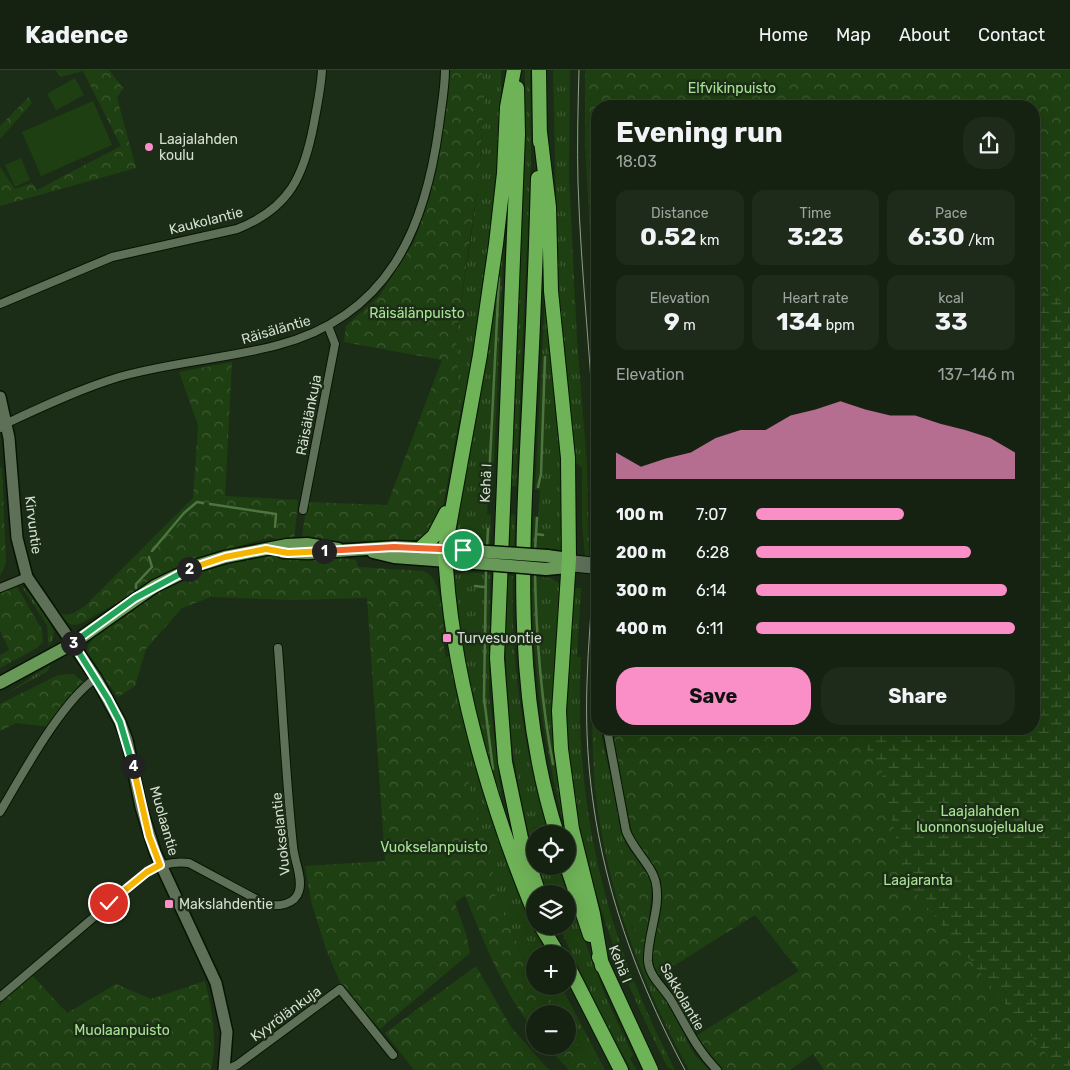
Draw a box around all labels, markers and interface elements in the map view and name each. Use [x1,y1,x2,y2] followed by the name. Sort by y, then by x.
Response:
[25,21,128,49] text: Kadence
[759,24,808,46] text: Home
[836,24,871,46] text: Map
[899,24,950,46] text: About
[978,24,1045,46] text: Contact
[688,80,776,97] park label: Elfvikinpuisto
[616,116,783,149] text: Evening run
[963,117,1015,169] button: share
[159,131,238,164] place label: Laajalahden koulu
[143,141,155,153] marker: Laajalahden koulu
[616,152,657,171] text: 18:03
[167,204,245,238] street label: Kaukolantie
[651,205,709,222] text: Distance
[800,205,831,222] text: Time
[935,205,967,222] text: Pace
[640,222,696,251] text: 0.52
[787,222,844,251] text: 3:23
[908,222,965,251] text: 6:30
[696,232,720,249] text: km
[965,232,995,249] text: /km
[650,290,710,307] text: Elevation
[783,290,848,307] text: Heart rate
[938,290,964,307] text: kcal
[369,305,465,322] park label: Räisälänpuisto
[664,307,680,336] text: 9
[776,307,822,336] text: 134
[935,307,968,336] text: 33
[239,312,313,348] street label: Räisäläntie
[680,317,696,334] text: m
[822,317,855,334] text: bpm
[616,365,685,384] text: Elevation
[938,365,1015,384] text: 137–146 m
[293,373,325,457] street label: Räisälänkuja
[476,463,496,503] street label: Kehä I
[21,495,45,555] street label: Kirvuntie
[616,505,664,524] text: 100 m
[696,505,727,524] text: 7:07
[442,529,484,571] pin
[449,536,477,564] icon: arrive
[312,538,336,564] pin: 1
[321,543,328,560] text: 1
[616,543,666,562] text: 200 m
[696,543,729,562] text: 6:28
[176,556,202,582] pin: 2
[185,561,194,578] text: 2
[616,581,666,600] text: 300 m
[696,581,727,600] text: 6:14
[616,619,667,638] text: 400 m
[696,619,723,638] text: 6:11
[60,630,86,656] pin: 3
[457,630,542,647] place label: Turvesuontie
[441,632,453,644] marker: Turvesuontie
[69,635,78,652] text: 3
[616,667,811,725] button: Save
[821,667,1015,725] button: Share
[120,754,146,778] pin: 4
[129,758,138,775] text: 4
[146,784,182,858] street label: Muolaantie
[268,791,294,876] street label: Vuokselantie
[916,803,1044,836] park label: Laajalahden luonnonsuojelualue
[526,825,576,1055] map controls
[526,825,576,875] button: locate
[380,839,488,856] park label: Vuokselanpuisto
[883,872,953,889] park label: Laajaranta
[88,882,130,924] pin
[526,885,576,935] button: layers
[95,889,123,917] icon: check
[179,896,273,913] place label: Makslahdentie
[163,898,175,910] marker: Makslahdentie
[605,943,635,985] street label: Kehä I
[526,945,576,995] button: +
[656,960,708,1034] street label: Sakkolantie
[247,983,325,1045] street label: Kyyrölänkuja
[526,1005,576,1055] button: −
[74,1022,170,1039] park label: Muolaanpuisto

